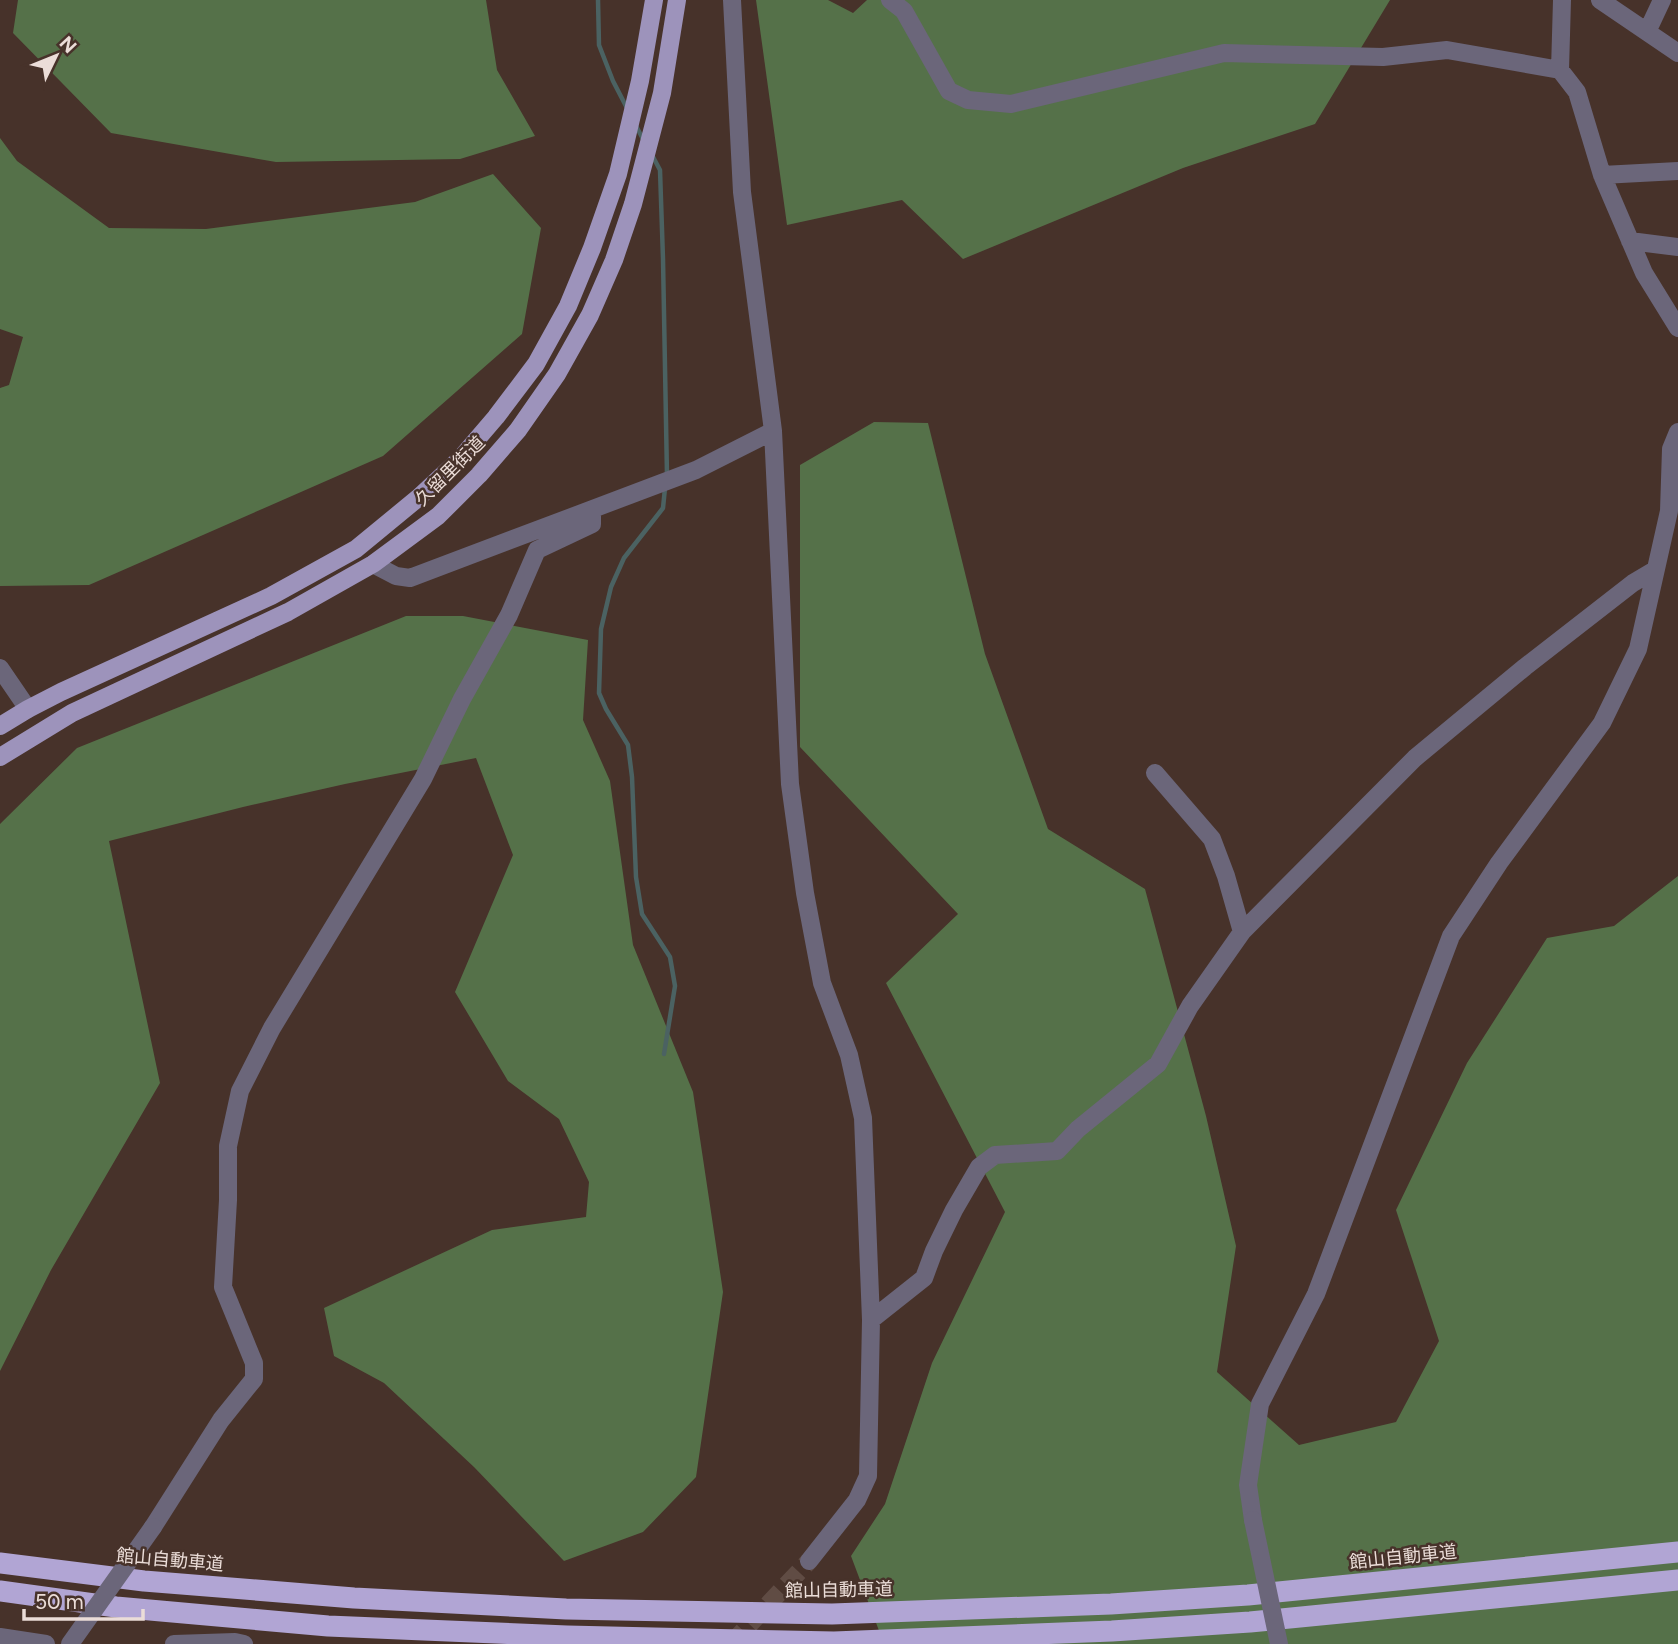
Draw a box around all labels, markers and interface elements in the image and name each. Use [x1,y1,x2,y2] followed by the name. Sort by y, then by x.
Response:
[21,21,91,91] north arrow
[55,32,81,58] text: N
[410,431,490,511] street label: 久留里街道
[1348,1540,1458,1574] street label: 館山自動車道
[115,1544,225,1576] street label: 館山自動車道
[24,1578,144,1622] scale bar
[785,1578,893,1602] street label: 館山自動車道
[35,1589,84,1614] text: 50 m

